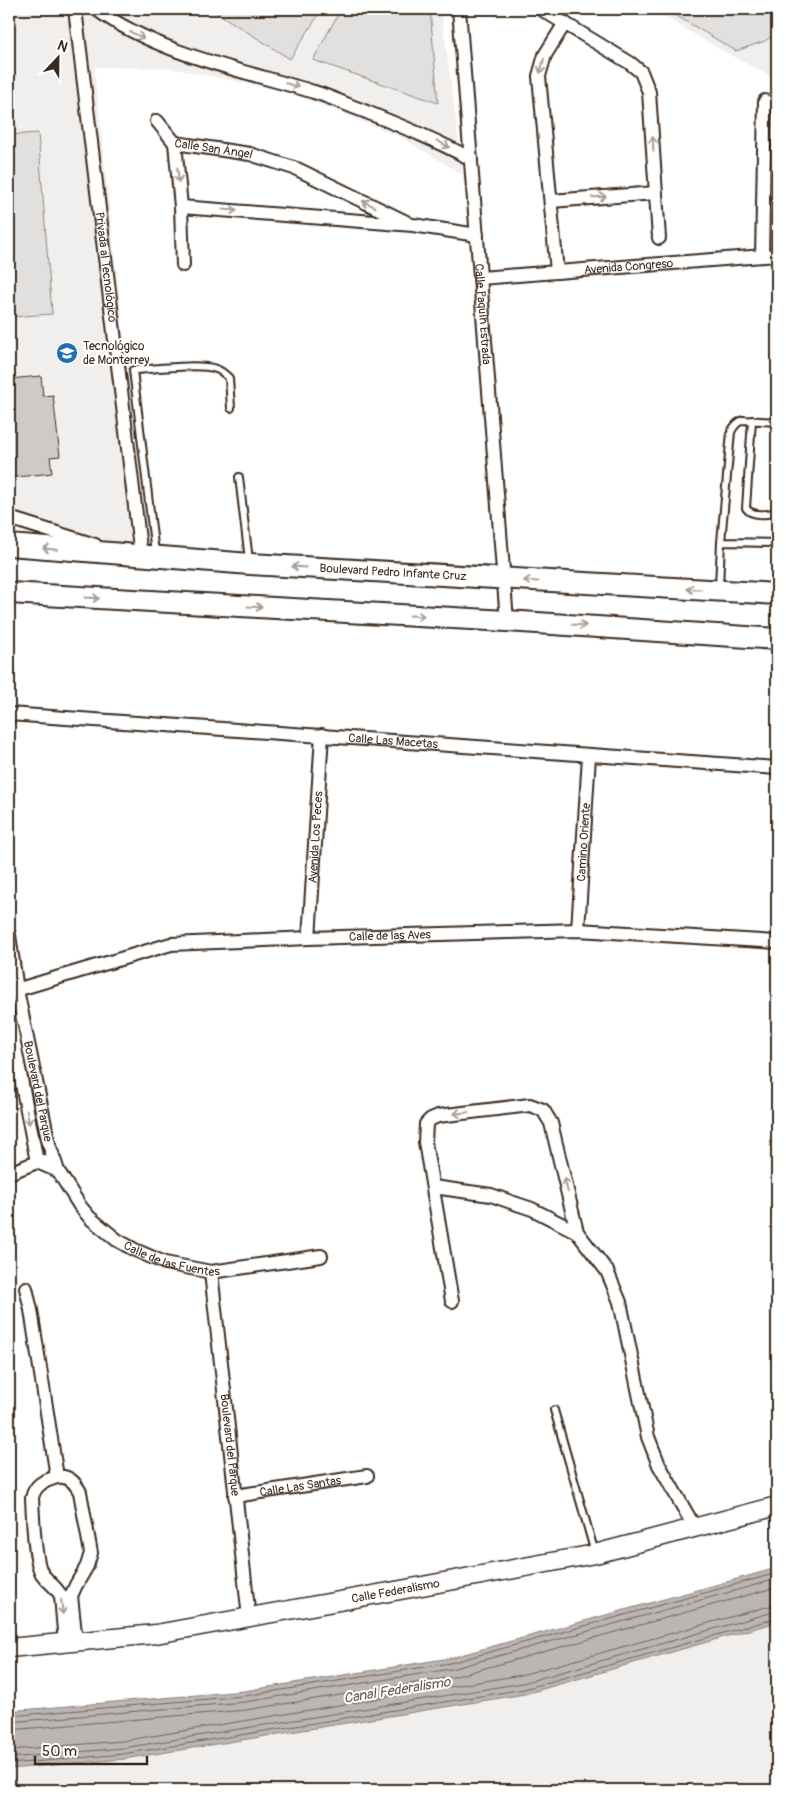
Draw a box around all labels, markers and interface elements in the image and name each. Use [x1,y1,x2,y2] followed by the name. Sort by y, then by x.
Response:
[129,30,144,40] one-way arrow
[32,32,82,82] north arrow
[55,37,70,56] text: N
[537,57,546,73] one-way arrow
[283,81,299,91] one-way arrow
[174,136,255,162] street label: Calle San Ángel
[648,137,657,153] one-way arrow
[435,140,450,149] one-way arrow
[173,167,183,183] one-way arrow
[591,193,607,202] one-way arrow
[362,198,377,208] one-way arrow
[222,206,238,215] one-way arrow
[92,211,120,324] street label: Privada al Tecnológico
[583,256,674,277] street label: Avenida Congreso
[471,263,494,366] street label: Calle Paquín Estrada
[83,339,149,368] place label: Tecnológico de Monterrey
[55,341,79,365] school or university icon: Tecnológico de Monterrey
[42,544,58,553] one-way arrow
[319,560,467,584] street label: Boulevard Pedro Infante Cruz
[292,562,308,571] one-way arrow
[524,576,540,585] one-way arrow
[686,585,702,594] one-way arrow
[84,593,100,602] one-way arrow
[246,602,262,611] one-way arrow
[409,611,425,620] one-way arrow
[571,621,587,630] one-way arrow
[348,730,439,752] street label: Calle Las Macetas
[305,790,326,884] street label: Avenida Los Peces
[574,802,594,882] street label: Camino Oriente
[349,927,432,944] street label: Calle de las Aves
[20,1039,56,1143] street label: Boulevard del Parque
[23,1108,33,1124] one-way arrow
[453,1108,469,1118] one-way arrow
[561,1177,570,1193] one-way arrow
[121,1238,221,1280] street label: Calle de las Fuentes
[217,1393,243,1497] street label: Boulevard del Parque
[258,1472,343,1500] street label: Calle Las Santas
[350,1575,441,1606] street label: Calle Federalismo
[57,1599,67,1615] one-way arrow
[342,1673,453,1707] water label: Canal Federalismo
[35,1734,148,1766] scale bar
[42,1742,77,1761] text: 50 m

